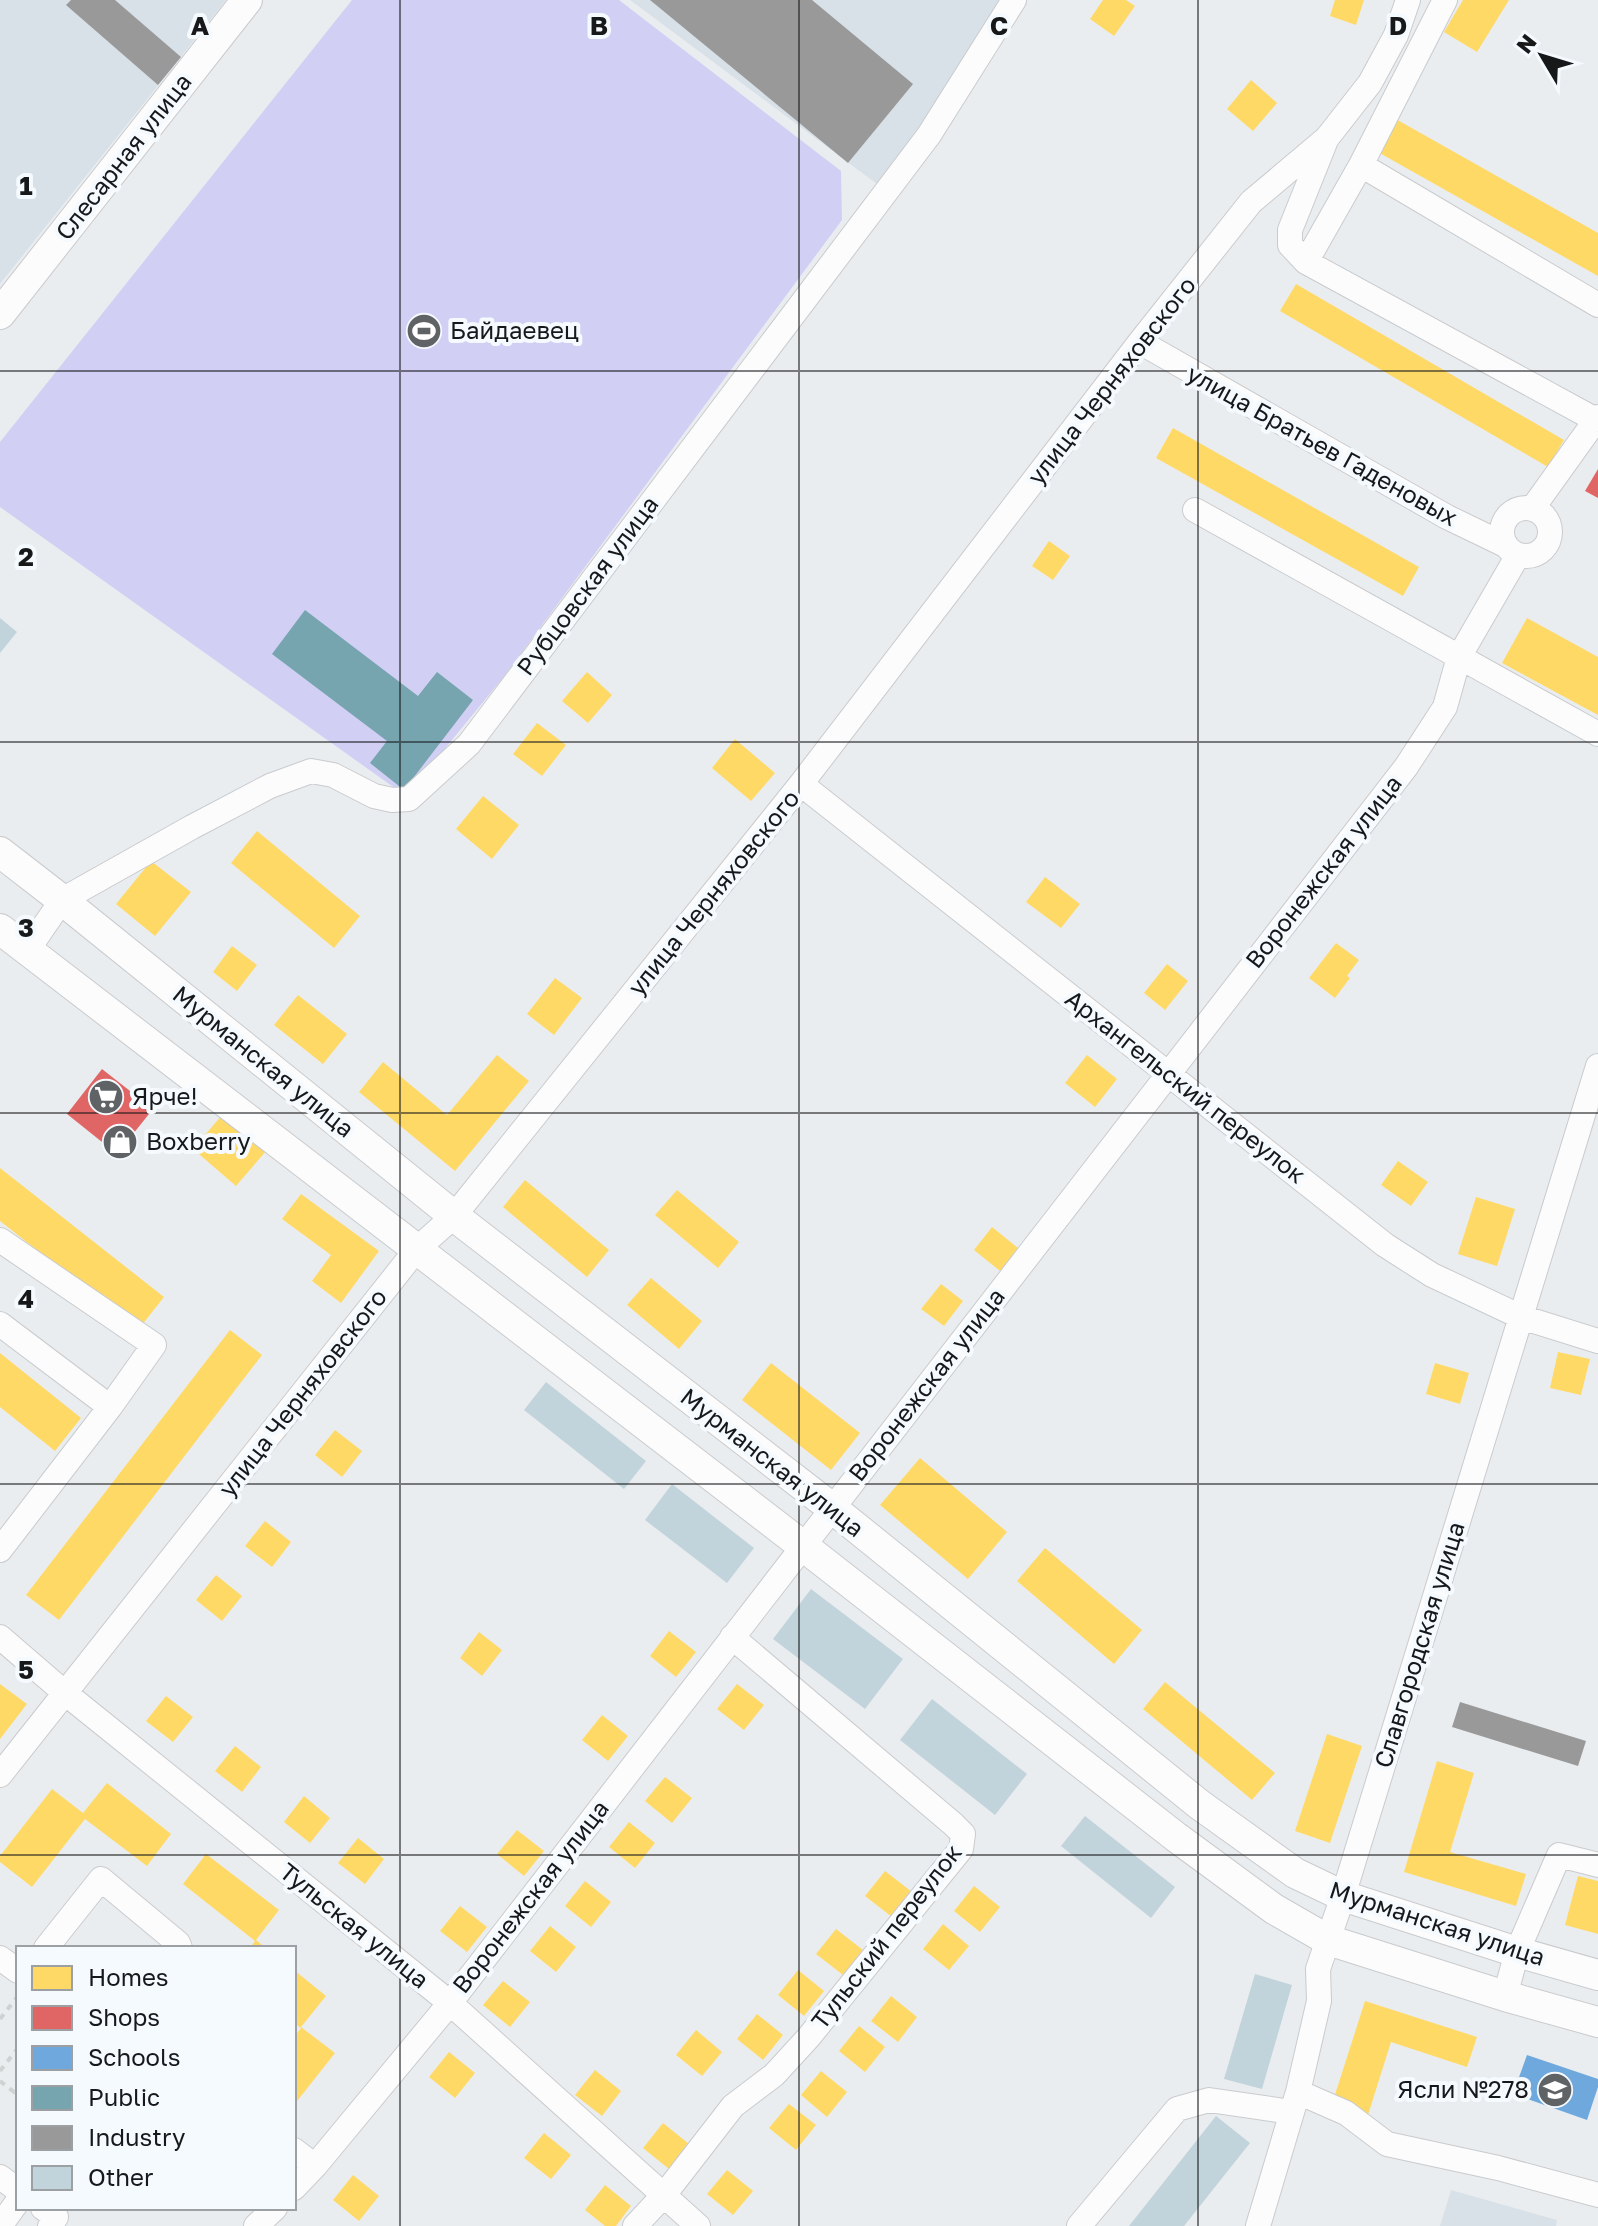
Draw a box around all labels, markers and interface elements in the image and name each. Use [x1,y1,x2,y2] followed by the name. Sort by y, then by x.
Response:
[191,10,210,41] text: A
[590,10,608,41] text: B
[990,10,1008,41] text: C
[1389,10,1407,41] text: D
[1502,16,1582,96] north arrow
[1510,28,1542,58] text: N
[49,67,197,245] street label: Слесарная улица
[19,170,33,201] text: 1
[1021,270,1201,490] street label: улица Черняховского
[405,312,443,350] sports icon: Байдаевец
[450,315,579,344] place label: Байдаевец
[1182,358,1463,531] street label: улица Братьев Гаденовых
[510,490,664,680] street label: Рубцовская улица
[18,541,34,572] text: 2
[1239,769,1407,973] street label: Воронежская улица
[621,783,805,1001] street label: улица Черняховского
[18,912,34,943] text: 3
[168,979,360,1143] street label: Мурманская улица
[1060,983,1312,1189] street label: Архангельский переулок
[87,1078,125,1116] supermarket icon: Ярче!
[132,1081,198,1110] place label: Ярче!
[101,1123,139,1161] shop icon: Boxberry
[146,1126,251,1155] place label: Boxberry
[212,1282,392,1502] street label: улица Черняховского
[842,1282,1010,1486] street label: Воронежская улица
[18,1283,34,1314] text: 4
[676,1381,870,1542] street label: Мурманская улица
[1367,1518,1470,1771] street label: Славгородская улица
[18,1654,34,1685] text: 5
[446,1794,614,1998] street label: Воронежская улица
[805,1838,967,2034] street label: Тульский переулок
[275,1856,435,1994] street label: Тульская улица
[1326,1874,1549,1971] street label: Мурманская улица
[16,1946,296,2210] legend
[88,1962,169,1991] text: Homes
[88,2002,160,2031] text: Shops
[88,2042,180,2071] text: Schools
[1536,2071,1574,2109] school or university icon: Ясли №278
[1397,2074,1529,2103] place label: Ясли №278
[88,2082,160,2111] text: Public
[88,2122,185,2151] text: Industry
[88,2162,153,2191] text: Other

